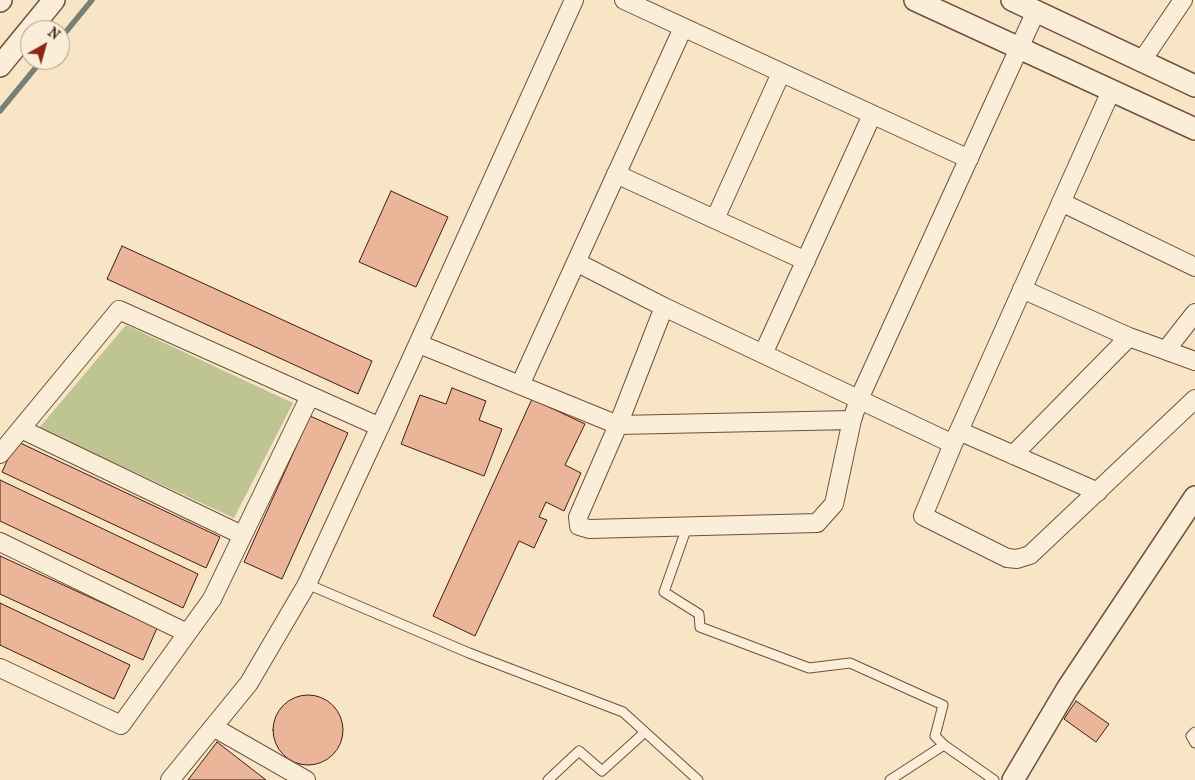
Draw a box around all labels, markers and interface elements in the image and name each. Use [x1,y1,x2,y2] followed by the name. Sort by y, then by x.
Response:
[20,20,70,70] north arrow
[45,24,63,44] text: N

